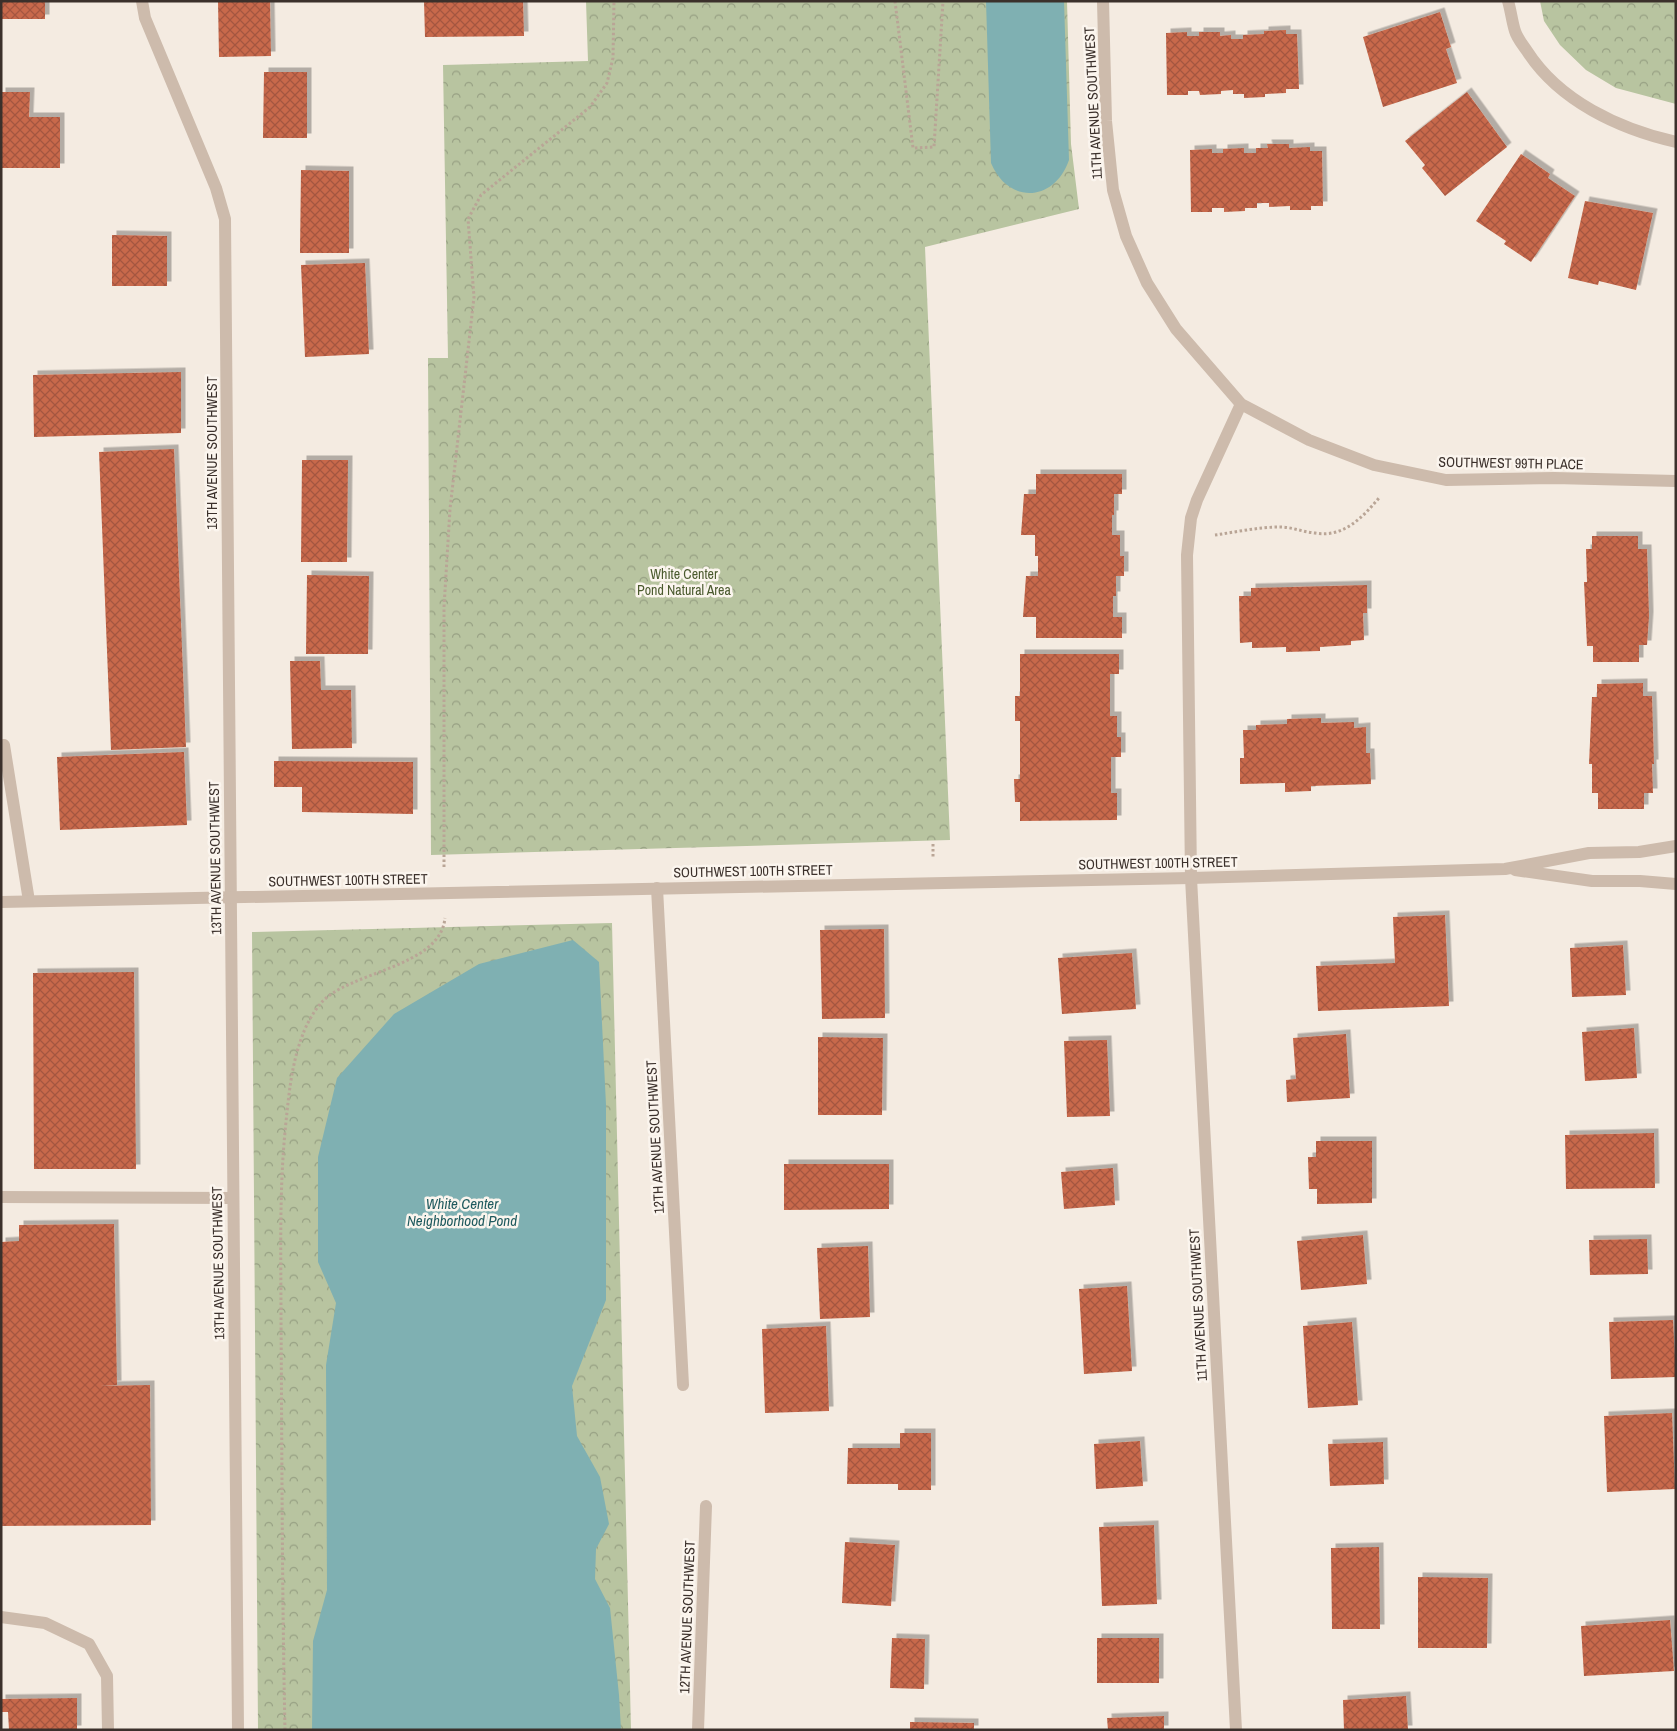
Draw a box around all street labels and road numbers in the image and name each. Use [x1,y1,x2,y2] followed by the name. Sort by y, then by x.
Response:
[1080,26,1106,180] street label: 11TH AVENUE SOUTHWEST
[203,376,221,530] street label: 13TH AVENUE SOUTHWEST
[1438,453,1584,473] street label: SOUTHWEST 99TH PLACE
[205,781,225,935] street label: 13TH AVENUE SOUTHWEST
[1078,853,1238,873] street label: SOUTHWEST 100TH STREET
[673,861,833,881] street label: SOUTHWEST 100TH STREET
[268,870,428,890] street label: SOUTHWEST 100TH STREET
[642,1060,668,1214] street label: 12TH AVENUE SOUTHWEST
[208,1186,228,1340] street label: 13TH AVENUE SOUTHWEST
[1185,1228,1211,1382] street label: 11TH AVENUE SOUTHWEST
[675,1540,699,1694] street label: 12TH AVENUE SOUTHWEST

